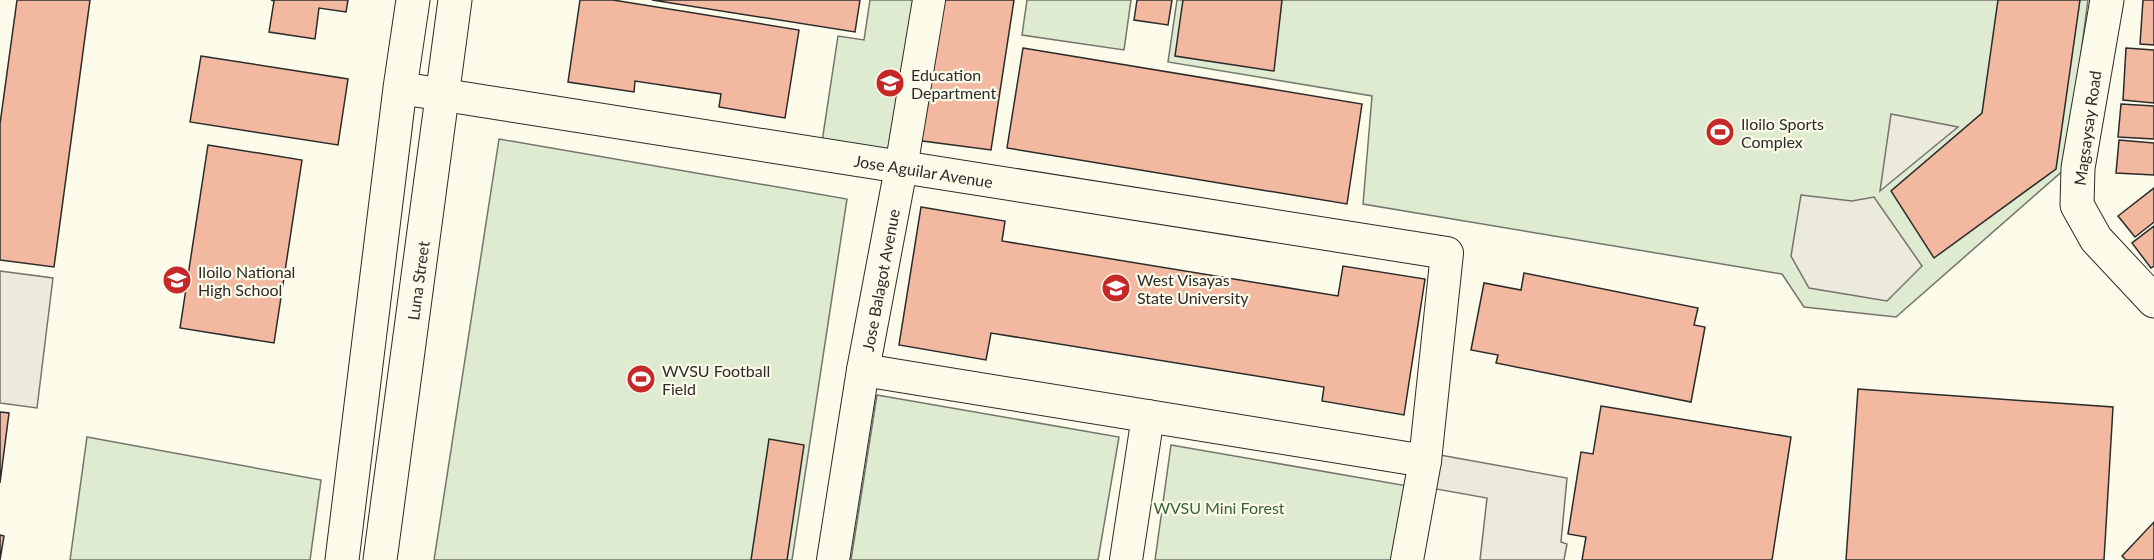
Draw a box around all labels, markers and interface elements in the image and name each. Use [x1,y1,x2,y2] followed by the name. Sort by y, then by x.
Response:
[911,65,996,102] place label: Education Department
[874,67,906,99] school or university icon: Education Department
[2070,69,2104,187] street label: Magsaysay Road
[1741,114,1824,151] place label: Iloilo Sports Complex
[1704,116,1736,148] sports icon: Iloilo Sports Complex
[853,150,994,191] street label: Jose Aguilar Avenue
[857,207,903,353] street label: Jose Balagot Avenue
[403,239,432,321] street label: Luna Street
[198,262,295,299] place label: Iloilo National High School
[161,264,193,296] school or university icon: Iloilo National High School
[1137,270,1249,307] place label: West Visayas State University
[1100,272,1132,304] school or university icon: West Visayas State University
[662,361,770,398] place label: WVSU Football Field
[625,363,657,395] sports icon: WVSU Football Field
[1153,498,1285,517] park label: WVSU Mini Forest

